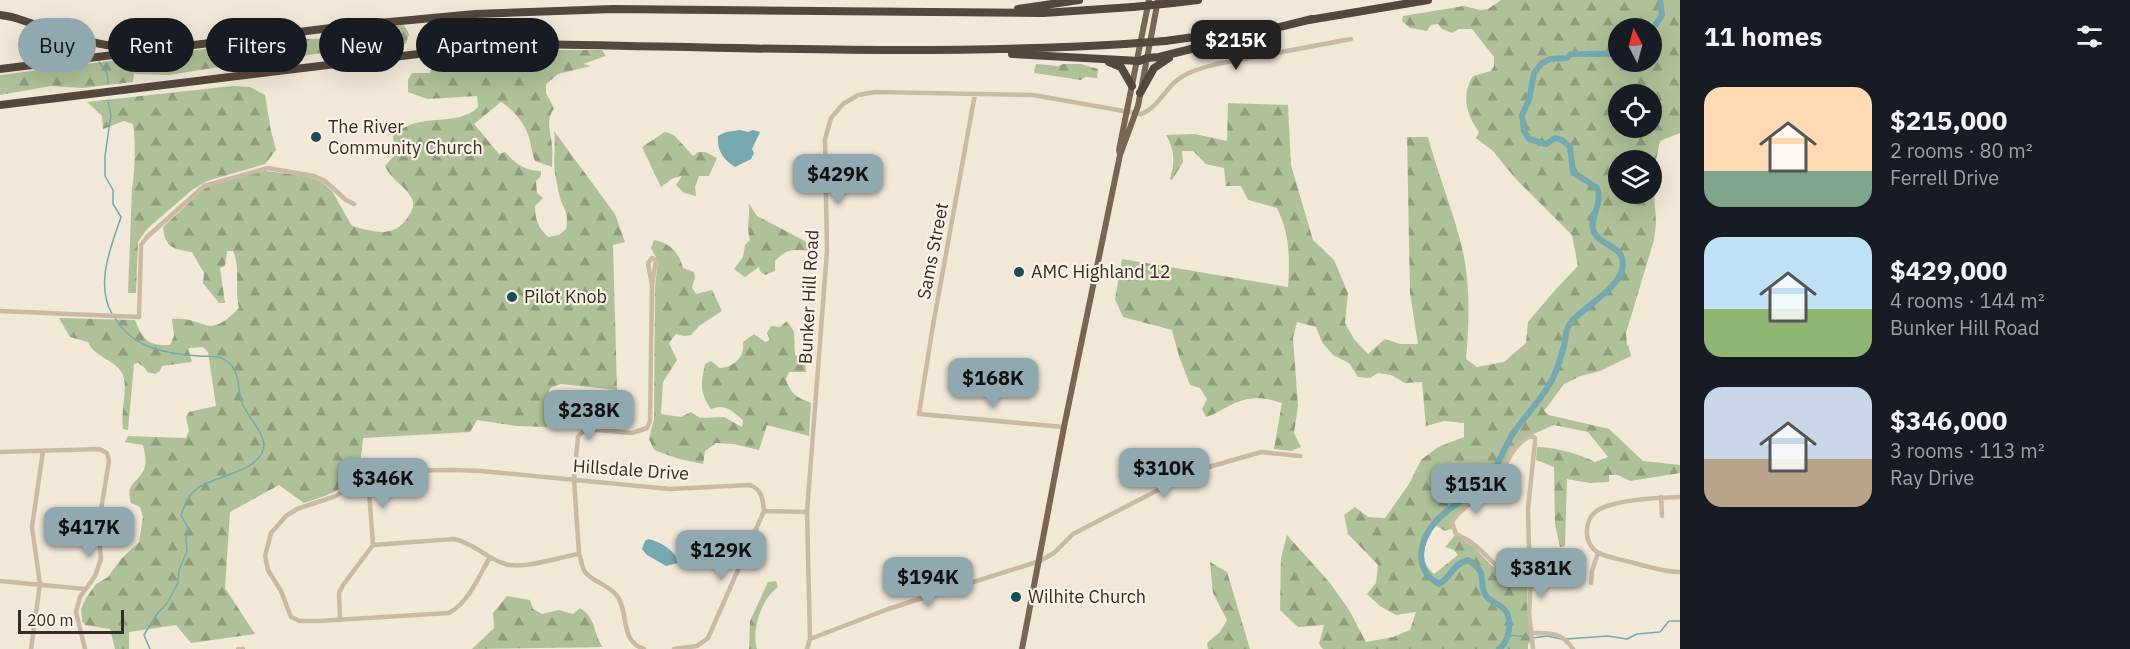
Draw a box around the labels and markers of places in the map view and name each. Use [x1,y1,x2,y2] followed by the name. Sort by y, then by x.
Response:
[1194,20,1278,71] pin: $215K
[328,115,483,159] place label: The River Community Church
[309,130,323,144] marker: The River Community Church
[796,154,880,205] pin: $429K
[1031,260,1171,283] place label: AMC Highland 12
[1012,265,1026,279] marker: AMC Highland 12
[524,285,607,308] place label: Pilot Knob
[505,290,519,304] marker: Pilot Knob
[951,358,1035,409] pin: $168K
[547,390,631,441] pin: $238K
[1122,448,1206,499] pin: $310K
[341,458,425,509] pin: $346K
[1434,464,1518,515] pin: $151K
[47,507,131,558] pin: $417K
[679,530,763,581] pin: $129K
[1499,548,1583,599] pin: $381K
[886,557,970,608] pin: $194K
[1028,585,1146,608] place label: Wilhite Church
[1009,590,1023,604] marker: Wilhite Church

